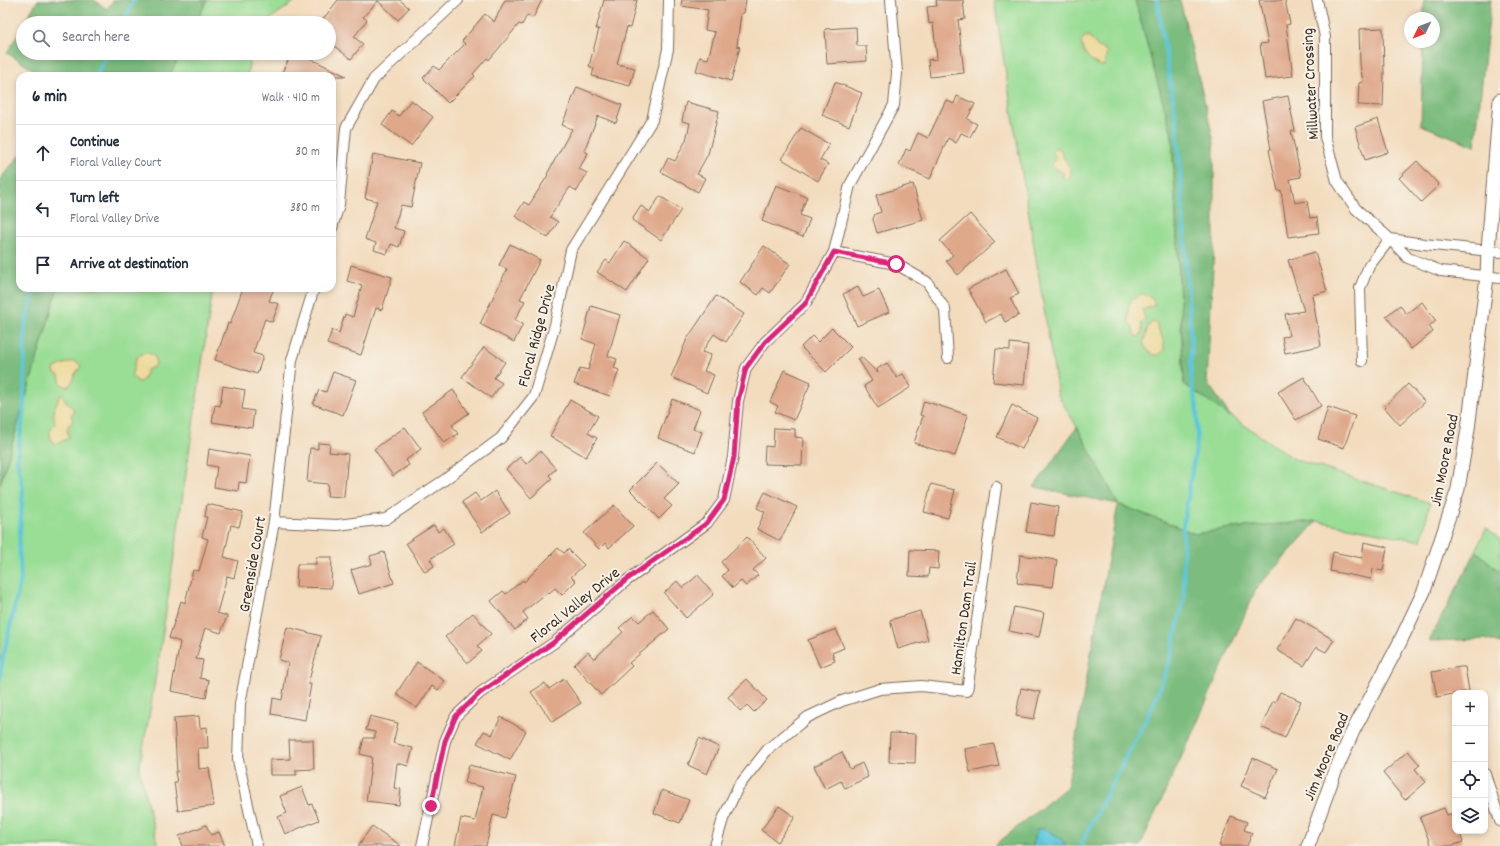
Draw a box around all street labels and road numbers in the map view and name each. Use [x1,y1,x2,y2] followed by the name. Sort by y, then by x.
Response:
[1297,27,1326,140] street label: Millwater Crossing
[513,282,562,390] street label: Floral Ridge Drive
[1425,412,1466,509] street label: Jim Moore Road
[234,515,273,614] street label: Greenside Court
[945,560,984,677] street label: Hamilton Dam Trail
[526,562,625,649] street label: Floral Valley Drive
[1298,709,1356,805] street label: Jim Moore Road

